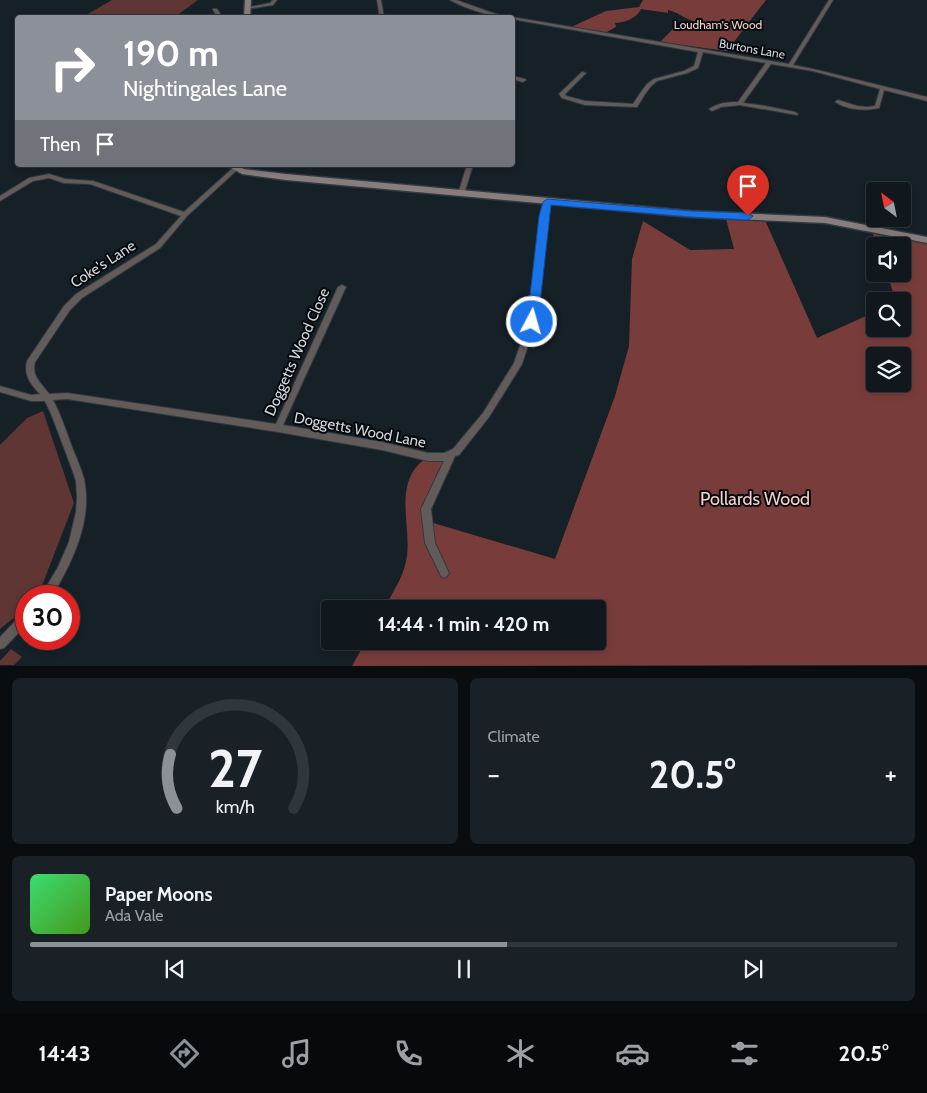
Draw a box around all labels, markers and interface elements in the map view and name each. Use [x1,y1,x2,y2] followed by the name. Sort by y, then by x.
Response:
[674,17,762,32] park label: Loudham's Wood
[123,32,219,75] text: 190 m
[40,35,105,100] icon: right
[718,35,786,62] street label: Burtons Lane
[123,75,287,102] text: Nightingales Lane
[91,130,119,158] icon: arrive
[40,133,81,156] text: Then
[727,165,769,216] pin
[734,172,762,200] icon: arrive
[866,182,911,228] north arrow
[866,182,911,392] map controls
[67,236,139,292] street label: Coke's Lane
[866,237,911,282] button: sound
[261,285,333,419] street label: Doggetts Wood Close
[866,292,911,337] button: search
[505,295,557,347] position arrow
[866,347,911,392] button: layers
[293,408,428,452] street label: Doggetts Wood Lane
[700,488,810,510] park label: Pollards Wood
[15,585,80,650] speed limit sign: 30
[378,613,549,636] text: 14:44 · 1 min · 420 m
[488,727,540,746] text: Climate
[208,737,262,800] text: 27
[649,751,735,798] text: 20.5°
[488,757,500,791] text: −
[885,757,897,791] text: +
[215,796,254,817] text: km/h
[105,883,213,906] text: Paper Moons
[105,906,164,925] text: Ada Vale
[161,955,189,983] icon: previous
[450,955,478,983] icon: pause
[739,955,767,983] icon: next
[167,1036,202,1071] icon: directions
[279,1036,314,1071] icon: music
[391,1036,426,1071] icon: phone
[503,1036,538,1071] icon: climate
[615,1036,650,1071] icon: car
[727,1036,762,1071] icon: filters
[38,1040,91,1067] text: 14:43
[839,1040,889,1067] text: 20.5°

